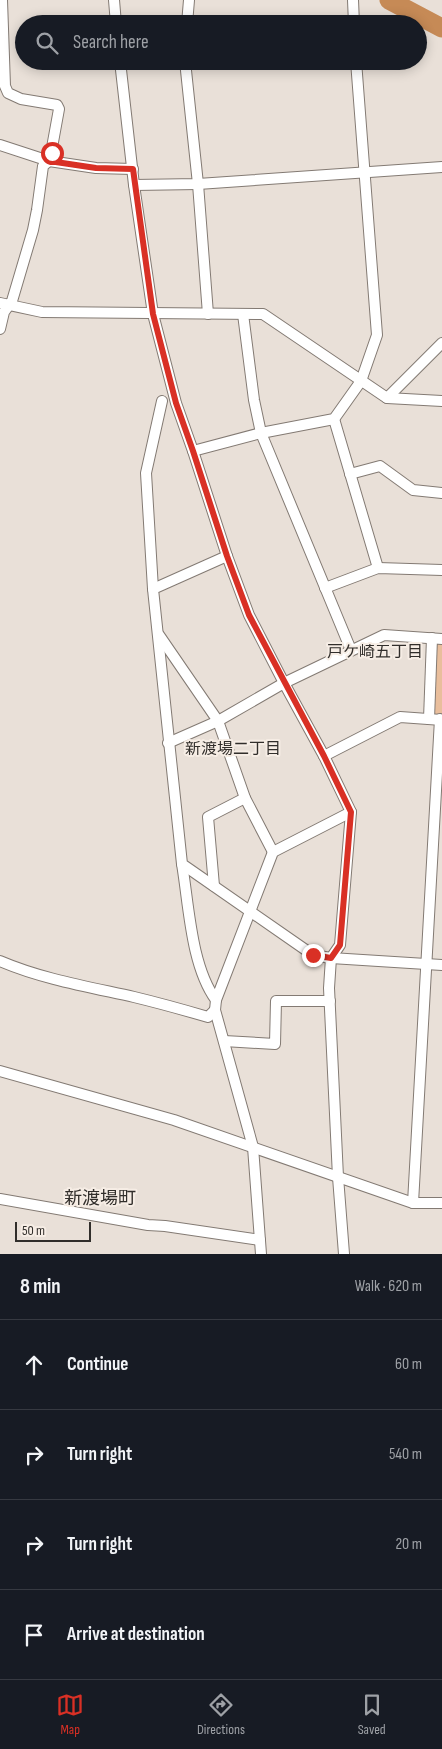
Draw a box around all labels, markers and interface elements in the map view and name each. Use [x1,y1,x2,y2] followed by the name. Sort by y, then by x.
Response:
[15,15,427,70] search box
[33,29,61,57] icon: search
[73,31,149,54] text: Search here
[41,142,64,165] route start
[327,643,423,662] district label: 戸ケ崎五丁目
[185,740,281,759] district label: 新渡場二丁目
[302,944,325,967] route end
[64,1188,136,1209] district label: 新渡場町
[15,1219,91,1242] scale bar
[22,1222,45,1239] text: 50 m
[20,1274,61,1299] text: 8 min
[355,1277,422,1296] text: Walk · 620 m
[20,1351,48,1379] icon: ahead
[67,1353,128,1376] text: Continue
[395,1355,422,1374] text: 60 m
[20,1441,48,1469] icon: right
[67,1443,132,1466] text: Turn right
[389,1445,422,1464] text: 540 m
[20,1531,48,1559] icon: right
[67,1533,132,1556] text: Turn right
[395,1535,422,1554] text: 20 m
[20,1621,48,1649] icon: arrive
[67,1623,205,1646] text: Arrive at destination
[56,1691,84,1738] tab: Map
[197,1691,245,1738] tab: Directions
[358,1691,386,1738] tab: Saved

